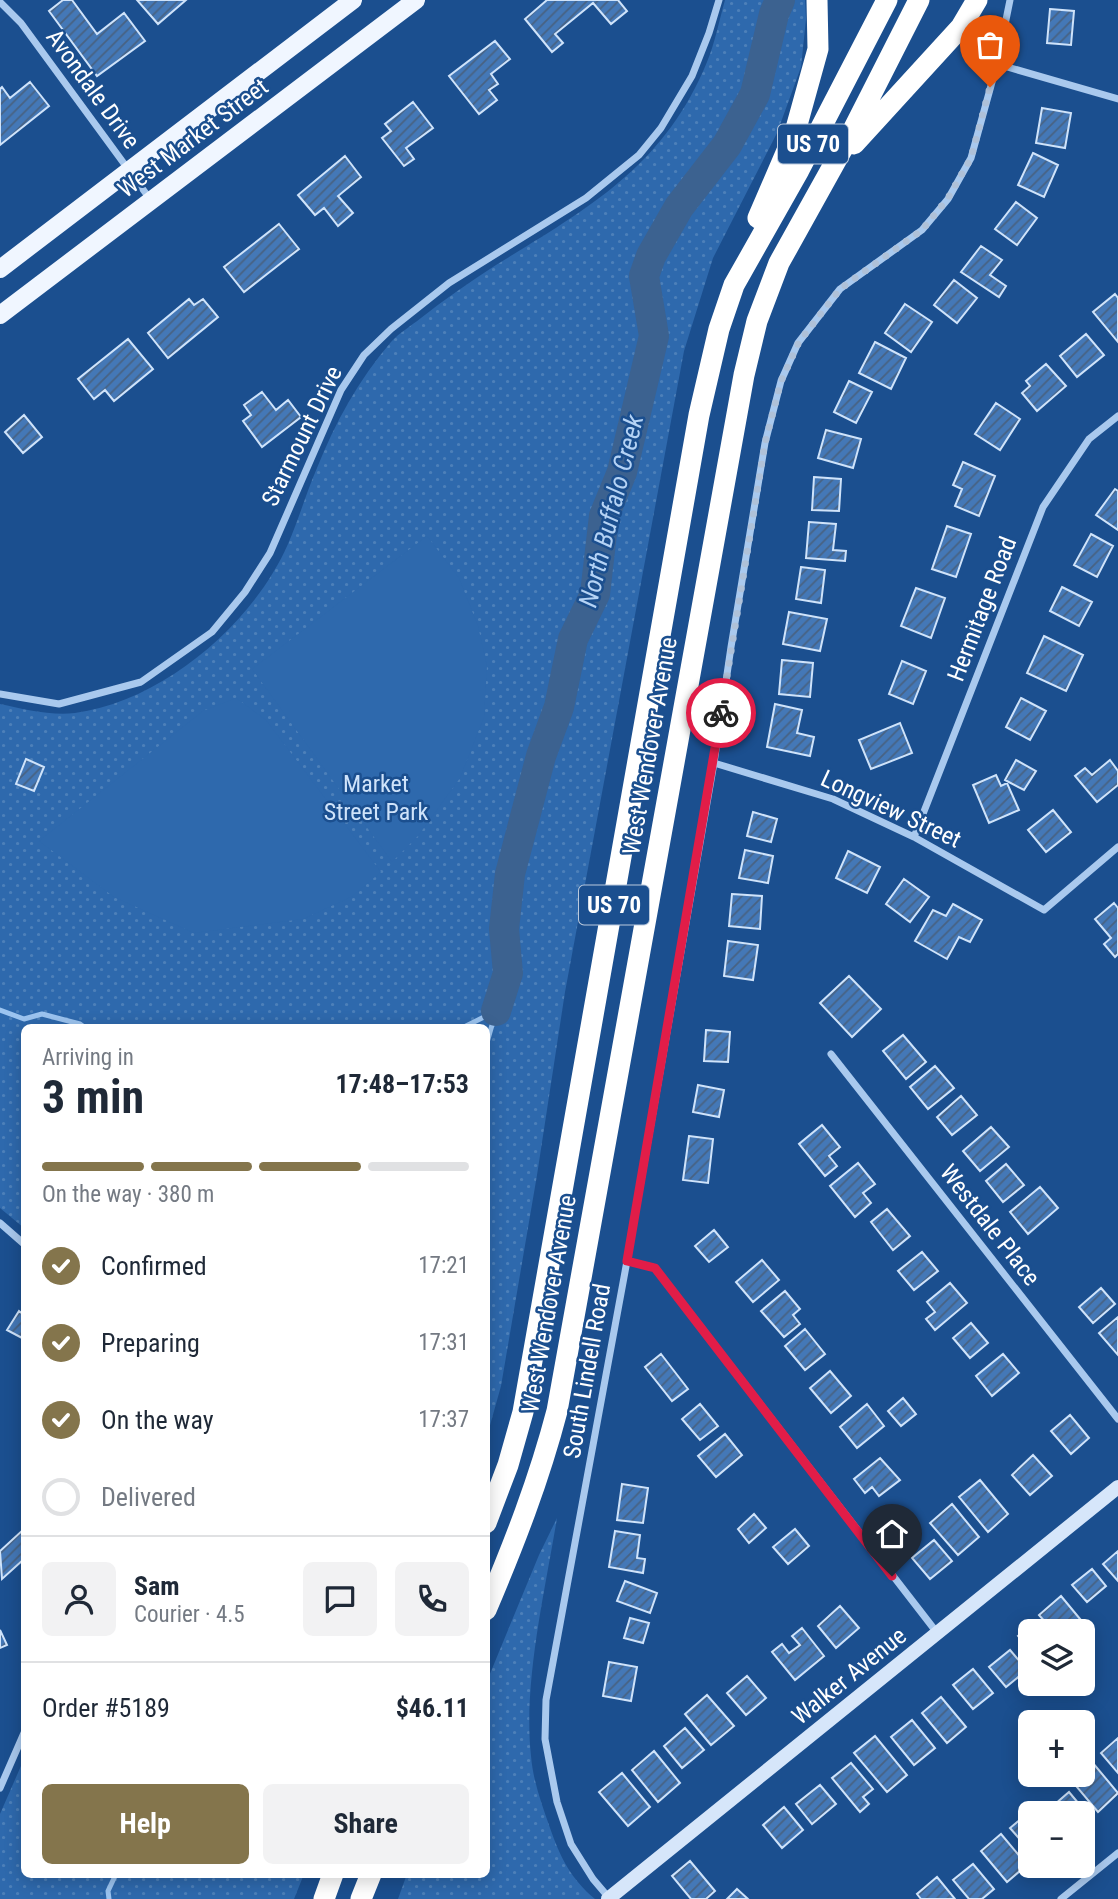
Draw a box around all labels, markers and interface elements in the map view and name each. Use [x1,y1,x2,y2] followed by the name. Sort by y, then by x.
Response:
[960,15,1020,87] pin
[40,24,146,154] street label: Avondale Drive
[971,26,1009,64] icon: bag
[113,73,273,203] street label: West Market Street
[778,125,848,164] road number: US 70
[256,361,348,511] street label: Starmount Drive
[573,411,650,610] water label: North Buffalo Creek
[942,533,1022,685] street label: Hermitage Road
[617,635,683,857] street label: West Wendover Avenue
[686,678,756,748] courier
[702,694,740,732] icon: bike
[817,764,965,854] street label: Longview Street
[324,770,428,826] park label: Market Street Park
[579,885,649,924] road number: US 70
[42,1044,134,1071] text: Arriving in
[335,1069,469,1099] text: 17:48–17:53
[42,1070,144,1124] text: 3 min
[934,1159,1046,1291] street label: Westdale Place
[42,1181,214,1208] text: On the way · 380 m
[516,1193,582,1415] street label: West Wendover Avenue
[42,1247,80,1285] icon: check
[101,1251,207,1281] text: Confirmed
[418,1252,469,1279] text: 17:21
[558,1282,616,1460] street label: South Lindell Road
[42,1324,80,1362] icon: check
[101,1328,200,1358] text: Preparing
[418,1329,469,1356] text: 17:31
[42,1401,80,1439] icon: check
[101,1405,214,1435] text: On the way
[418,1406,469,1433] text: 17:37
[101,1482,196,1512] text: Delivered
[862,1504,922,1576] pin
[873,1515,911,1553] icon: home
[42,1562,116,1636] button: person
[303,1562,377,1636] button: chat
[395,1562,469,1636] button: phone
[134,1571,180,1601] text: Sam
[134,1601,245,1628] text: Courier · 4.5
[1018,1619,1095,1878] map controls
[1018,1619,1095,1696] button: layers
[786,1621,912,1731] street label: Walker Avenue
[42,1693,170,1723] text: Order #5189
[396,1693,469,1723] text: $46.11
[1018,1710,1095,1787] button: +
[42,1784,249,1864] button: Help
[263,1784,469,1864] button: Share
[1018,1801,1095,1878] button: −

